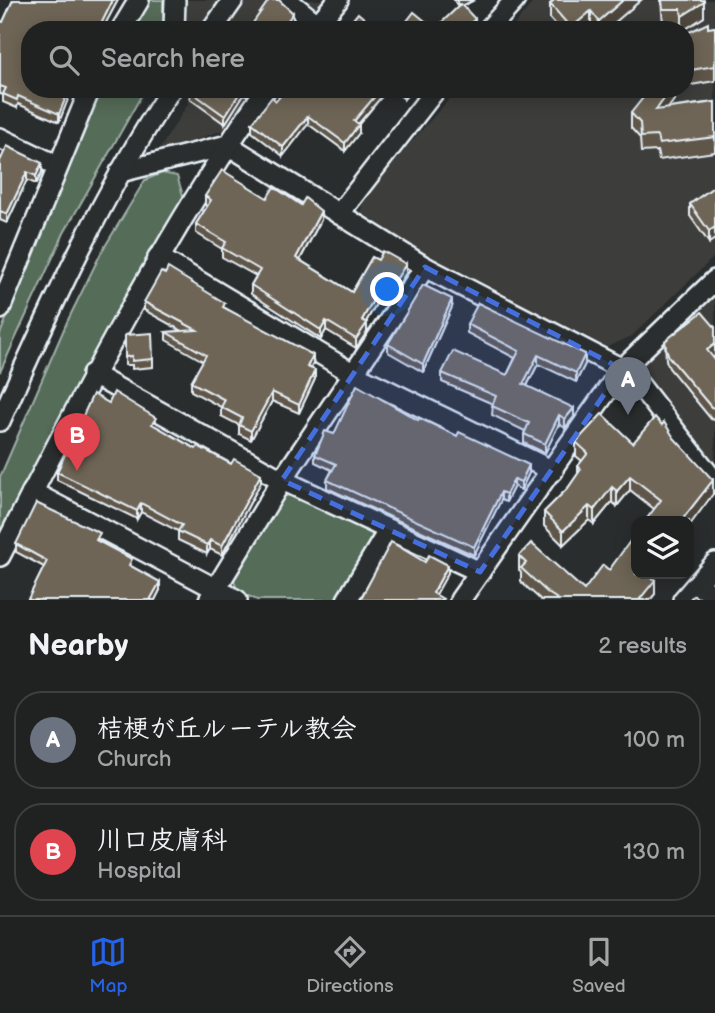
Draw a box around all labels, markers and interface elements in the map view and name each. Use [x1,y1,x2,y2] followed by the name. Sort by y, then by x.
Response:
[21,21,694,98] search box
[45,41,83,79] icon: search
[101,44,245,75] text: Search here
[370,272,404,306] your location
[605,357,651,415] pin: A
[54,413,100,471] pin: B
[631,516,694,579] map controls
[631,516,694,579] button: layers
[28,628,128,664] text: Nearby
[598,632,687,660] text: 2 results
[97,714,356,745] text: 桔梗が丘ルーテル教会
[46,726,60,754] text: A
[624,726,685,754] text: 100 m
[97,745,172,773] text: Church
[97,826,227,857] text: 川口皮膚科
[45,838,61,866] text: B
[623,838,685,866] text: 130 m
[97,857,182,885] text: Hospital
[89,933,128,998] tab: Map
[306,933,394,998] tab: Directions
[572,933,626,998] tab: Saved

